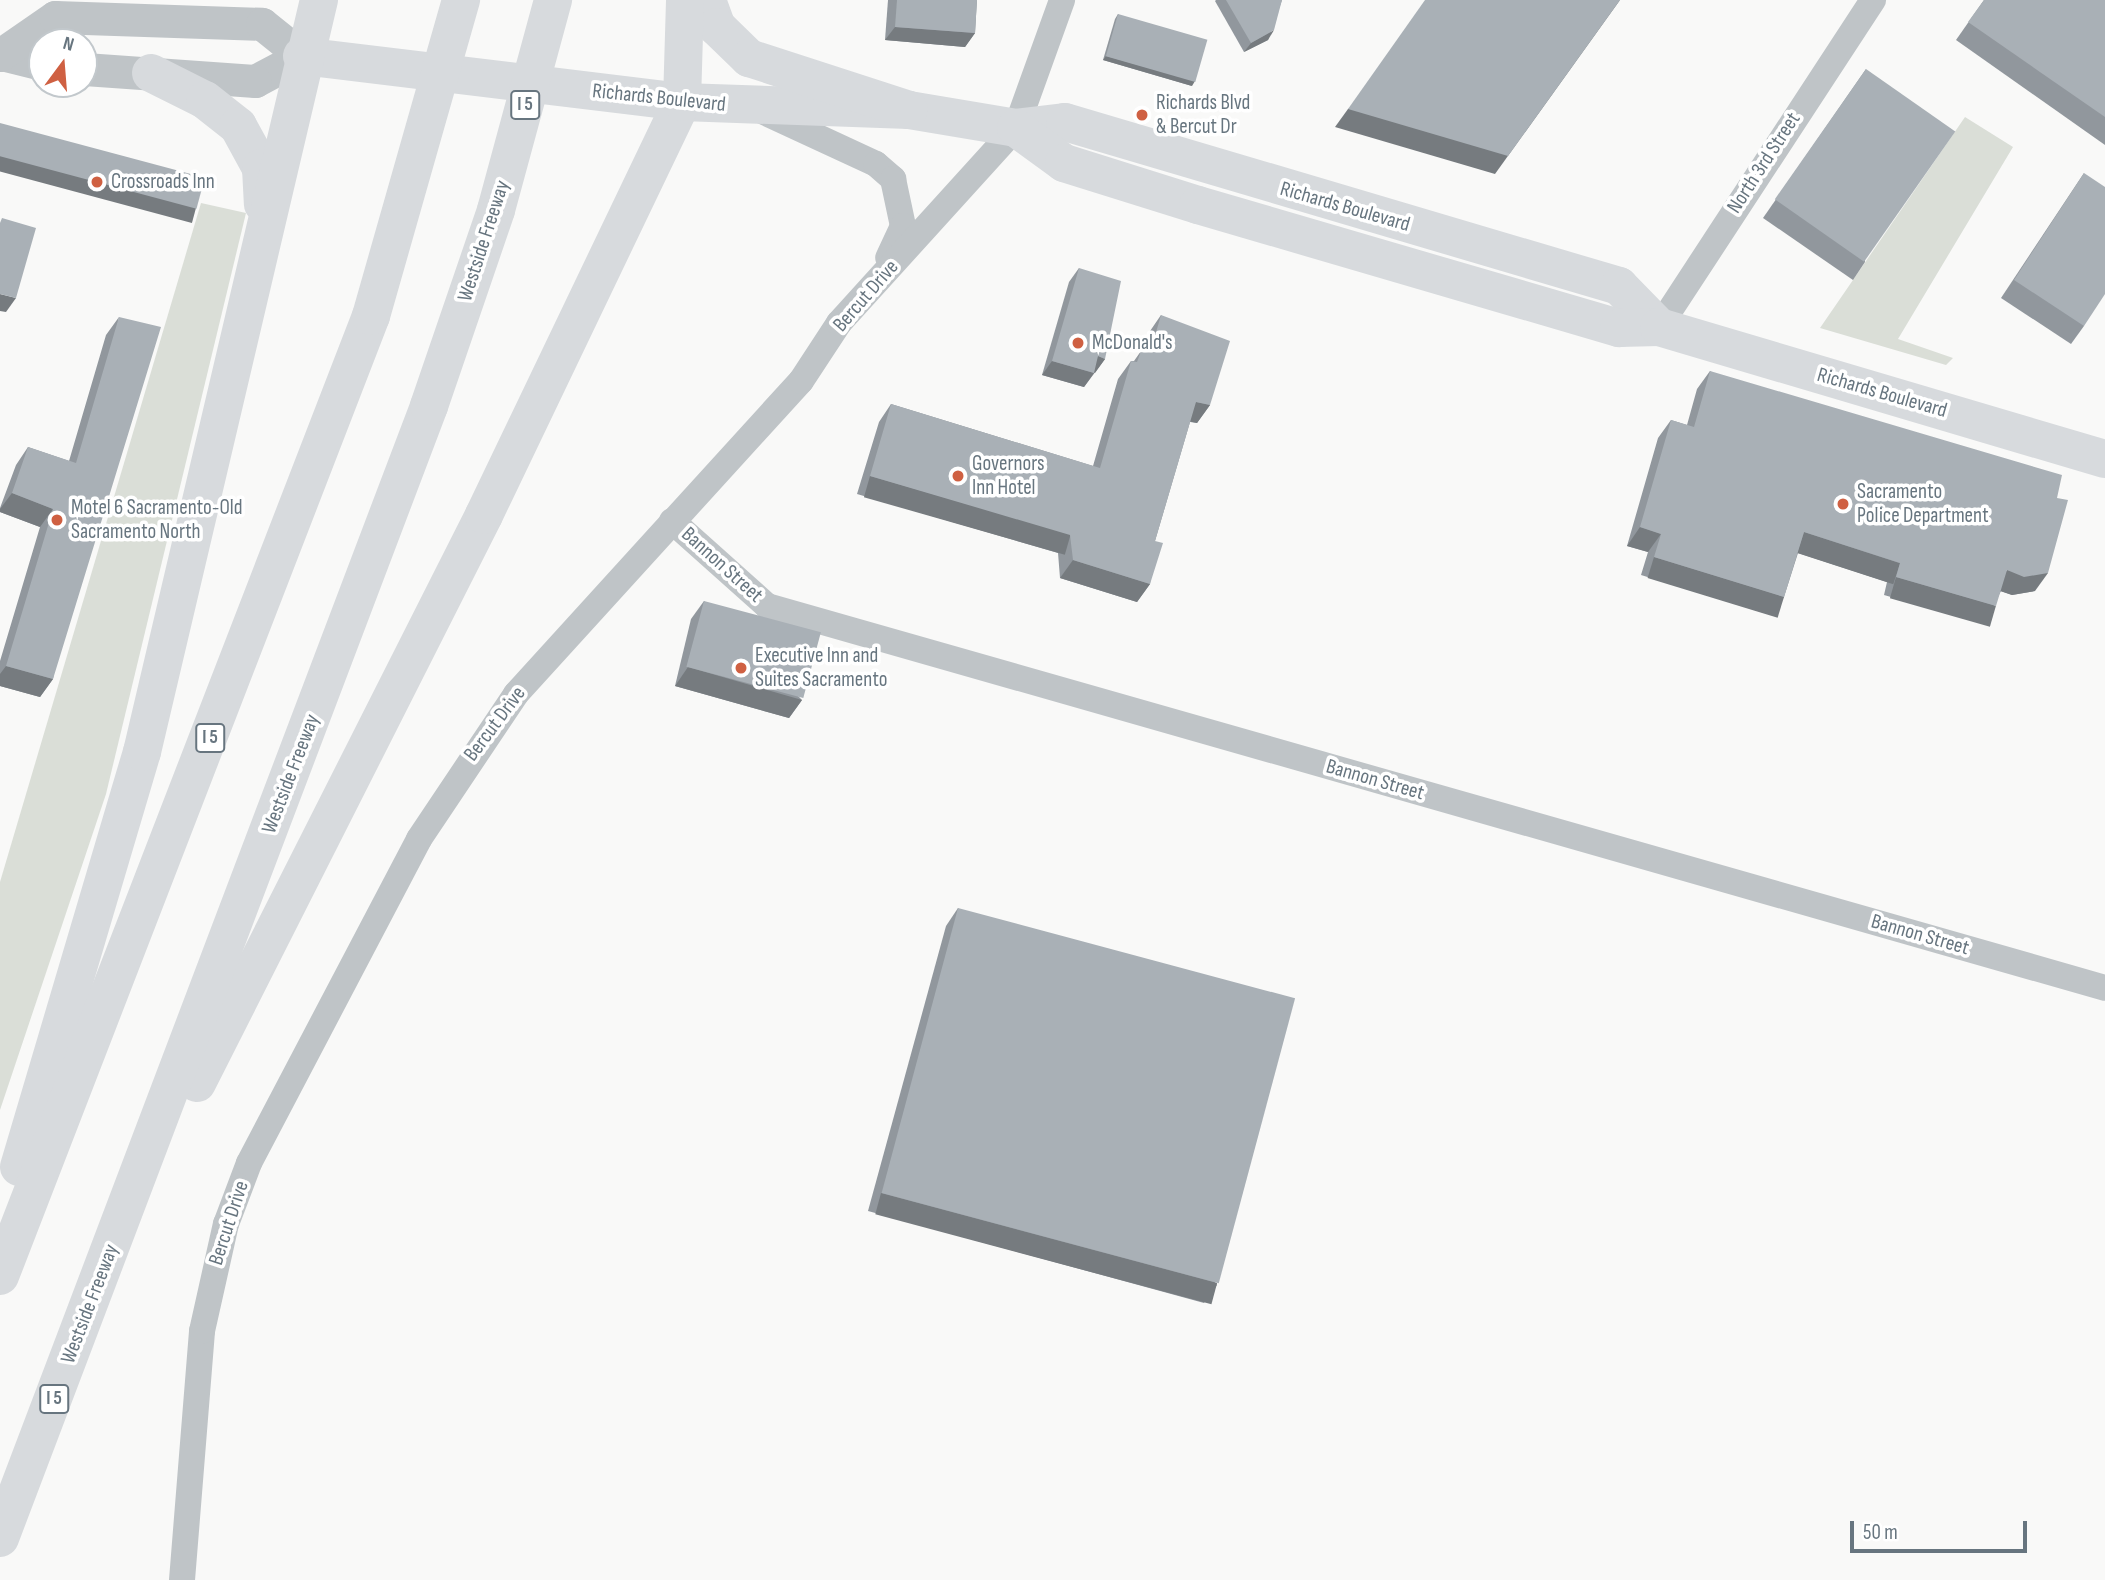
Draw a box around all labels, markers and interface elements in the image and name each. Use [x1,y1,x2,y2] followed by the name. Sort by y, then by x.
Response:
[28,28,98,98] north arrow
[60,32,76,57] text: N
[591,78,727,118] street label: Richards Boulevard
[509,90,541,120] road number: I 5
[1156,90,1250,140] place label: Richards Blvd & Bercut Dr
[1134,107,1150,123] marker: Richards Blvd & Bercut Dr
[1722,108,1806,218] street label: North 3rd Street
[111,169,215,195] place label: Crossroads Inn
[89,174,105,190] marker: Crossroads Inn
[1277,176,1413,238] street label: Richards Boulevard
[453,177,515,305] street label: Westside Freeway
[828,255,904,337] street label: Bercut Drive
[1092,330,1172,356] place label: McDonald's
[1070,335,1086,351] marker: McDonald's
[1814,362,1950,424] street label: Richards Boulevard
[972,451,1044,501] place label: Governors Inn Hotel
[950,468,966,484] marker: Governors Inn Hotel
[1857,479,1989,529] place label: Sacramento Police Department
[71,495,243,545] place label: Motel 6 Sacramento-Old Sacramento North
[1835,496,1851,512] marker: Sacramento Police Department
[49,512,65,528] marker: Motel 6 Sacramento-Old Sacramento North
[676,522,768,608] street label: Bannon Street
[755,643,887,693] place label: Executive Inn and Suites Sacramento
[733,660,749,676] marker: Executive Inn and Suites Sacramento
[459,682,531,766] street label: Bercut Drive
[257,711,325,837] street label: Westside Freeway
[194,722,226,754] road number: I 5
[1323,754,1427,806] street label: Bannon Street
[1868,909,1972,961] street label: Bannon Street
[204,1178,254,1268] street label: Bercut Drive
[56,1241,124,1367] street label: Westside Freeway
[38,1384,70,1414] road number: I 5
[1853,1506,2030,1550] scale bar
[1863,1520,1898,1545] text: 50 m

